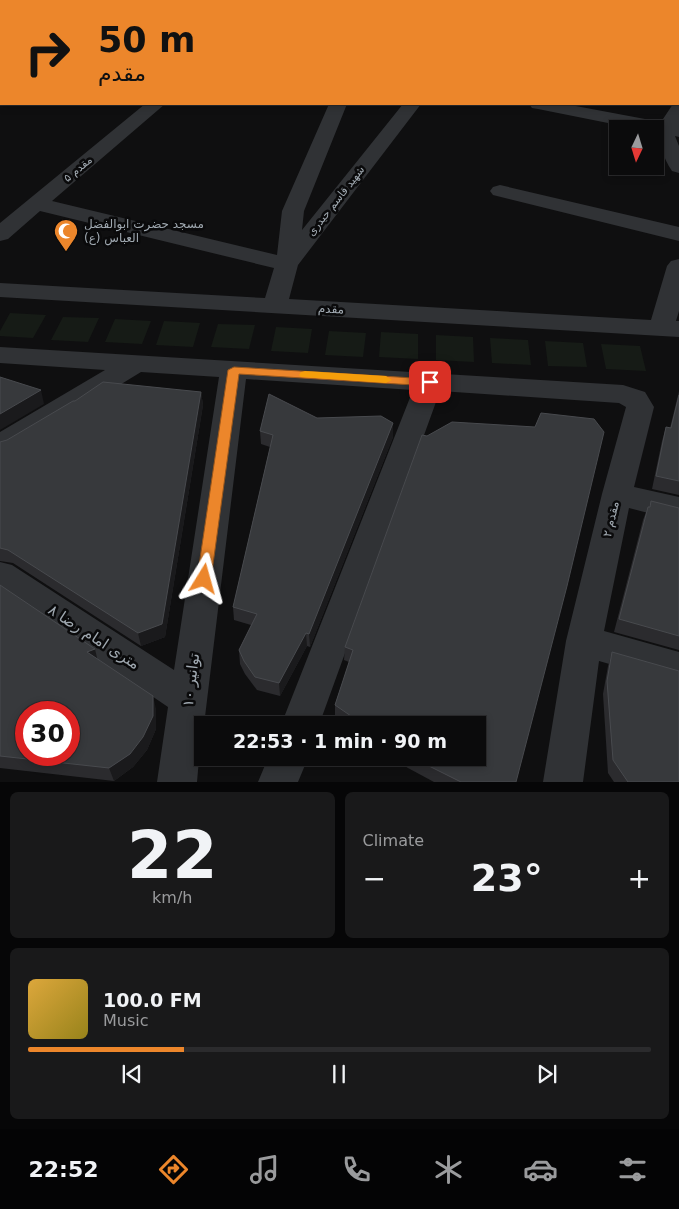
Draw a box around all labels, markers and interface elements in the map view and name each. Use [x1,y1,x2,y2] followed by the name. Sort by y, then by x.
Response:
[15,20,80,85] icon: right
[98,20,195,60] text: 50 m
[98,61,146,86] text: مقدم
[609,120,664,175] north arrow
[609,120,664,175] map controls
[61,153,95,185] street label: مقدم ۵
[305,163,367,239] street label: شهید قاسم حیدری
[84,217,204,246] place label: مسجد حضرت ابوالفضل العباس (ع)
[53,218,79,252] mosque icon: مسجد حضرت ابوالفضل العباس (ع)
[318,301,344,317] street label: مقدم
[409,361,451,403] pin
[416,368,444,396] icon: arrive
[600,500,622,538] street label: مقدم ۲
[177,552,229,604] position arrow
[45,601,143,673] street label: ۸ متری امام رضا
[179,652,203,708] street label: توانیر ۱۰
[15,701,80,766] speed limit sign: 30
[233,730,447,752] text: 22:53 · 1 min · 90 m
[127,818,217,893] text: 22
[363,831,424,850] text: Climate
[471,856,543,900] text: 23°
[363,862,386,895] text: −
[628,862,651,895] text: +
[152,888,192,907] text: km/h
[103,989,202,1011] text: 100.0 FM
[103,1011,149,1030] text: Music
[118,1060,146,1088] icon: previous
[325,1060,353,1088] icon: pause
[533,1060,561,1088] icon: next
[156,1152,191,1187] icon: directions
[247,1152,282,1187] icon: music
[339,1152,374,1187] icon: phone
[431,1152,466,1187] icon: climate
[523,1152,558,1187] icon: car
[615,1152,650,1187] icon: filters
[28,1157,99,1182] text: 22:52

